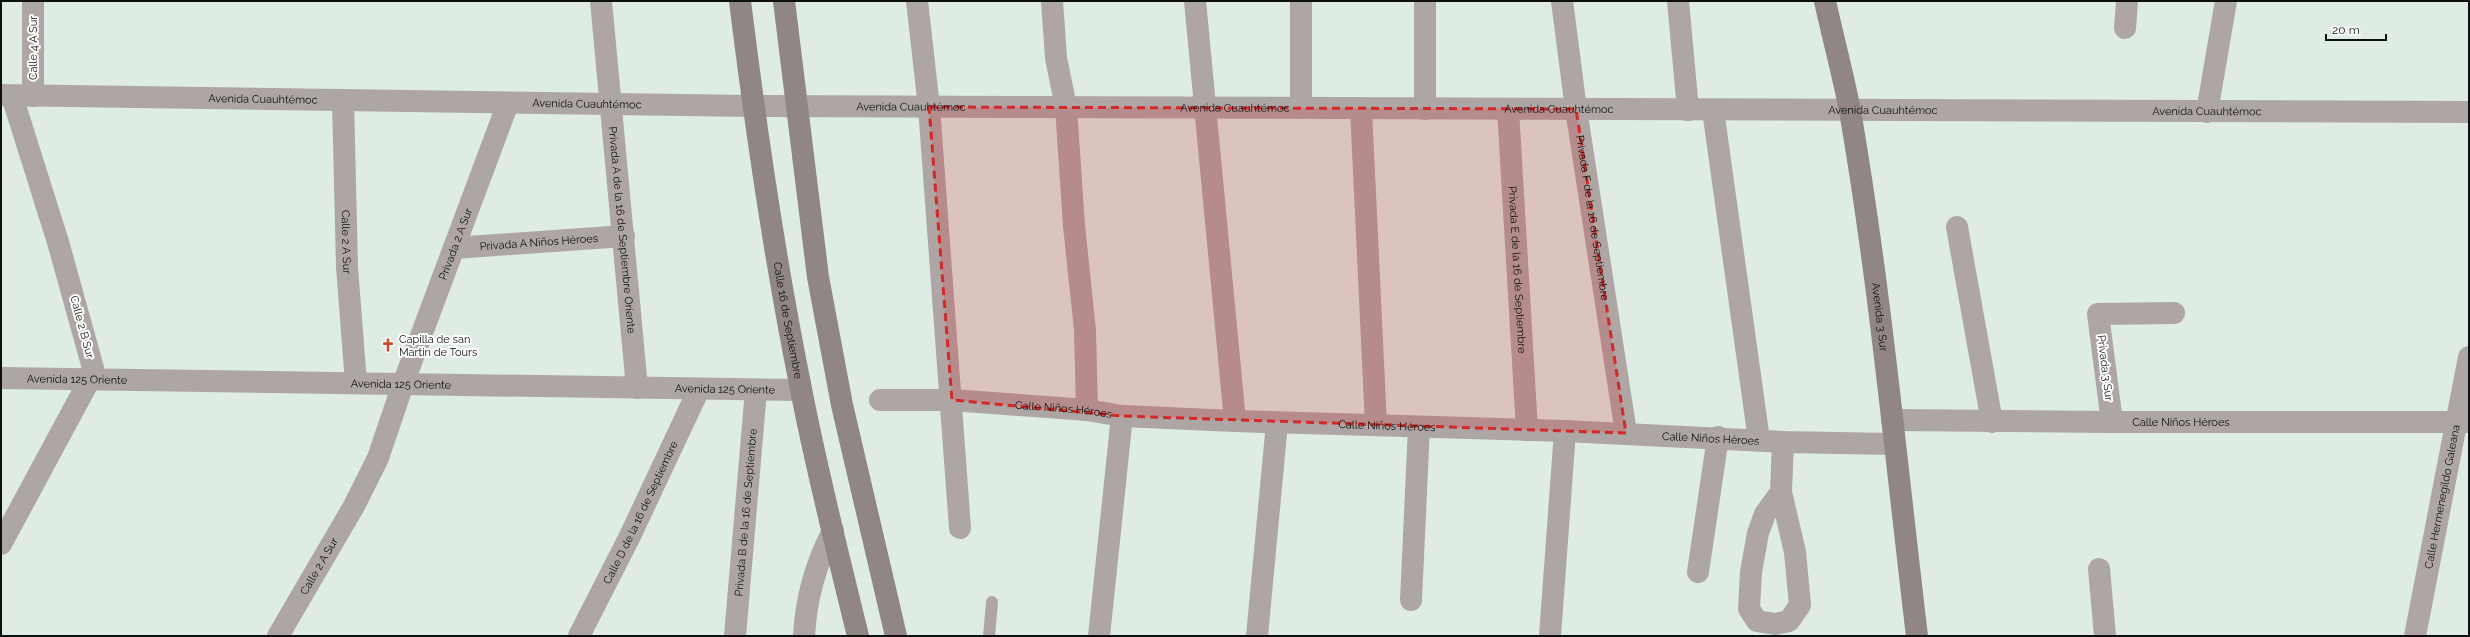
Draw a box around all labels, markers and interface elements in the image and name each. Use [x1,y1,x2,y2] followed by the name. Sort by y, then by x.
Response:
[27,16,40,80] street label: Calle 4 A Sur
[2326,16,2386,42] scale bar
[2332,23,2360,37] text: 20 m
[208,92,318,106] street label: Avenida Cuauhtémoc
[532,96,642,111] street label: Avenida Cuauhtémoc
[856,100,966,113] street label: Avenida Cuauhtémoc
[1180,101,1290,114] street label: Avenida Cuauhtémoc
[1504,102,1614,116] street label: Avenida Cuauhtémoc
[1828,103,1938,117] street label: Avenida Cuauhtémoc
[2152,104,2262,118] street label: Avenida Cuauhtémoc
[606,126,638,335] street label: Privada A de la 16 de Septiembre Oriente
[1574,134,1612,302] street label: Privada F de la 16 de Septiembre
[1506,186,1529,354] street label: Privada E de la 16 de Septiembre
[436,206,475,282] street label: Privada 2 A Sur
[339,210,354,275] street label: Calle 2 A Sur
[479,231,598,253] street label: Privada A Niños Héroes
[771,261,805,380] street label: Calle 16 de Septiembre
[1869,282,1891,352] street label: Avenida 3 Sur
[67,294,97,360] street label: Calle 2 B Sur
[399,333,477,359] place label: Capilla de san Martin de Tours
[2095,334,2116,402] street label: Privada 3 Sur
[380,337,396,353] church icon: Capilla de san Martin de Tours
[27,372,128,386] street label: Avenida 125 Oriente
[351,377,452,391] street label: Avenida 125 Oriente
[675,382,776,396] street label: Avenida 125 Oriente
[1015,398,1113,421] street label: Calle Niños Héroes
[2132,416,2230,429] street label: Calle Niños Héroes
[1338,418,1436,434] street label: Calle Niños Héroes
[2422,423,2462,570] street label: Calle Hermenegildo Galeana
[732,427,759,597] street label: Privada B de la 16 de Septiembre
[1662,429,1760,447] street label: Calle Niños Héroes
[600,438,680,586] street label: Calle D de la 16 de Septiembre
[297,535,341,597] street label: Calle 2 A Sur

